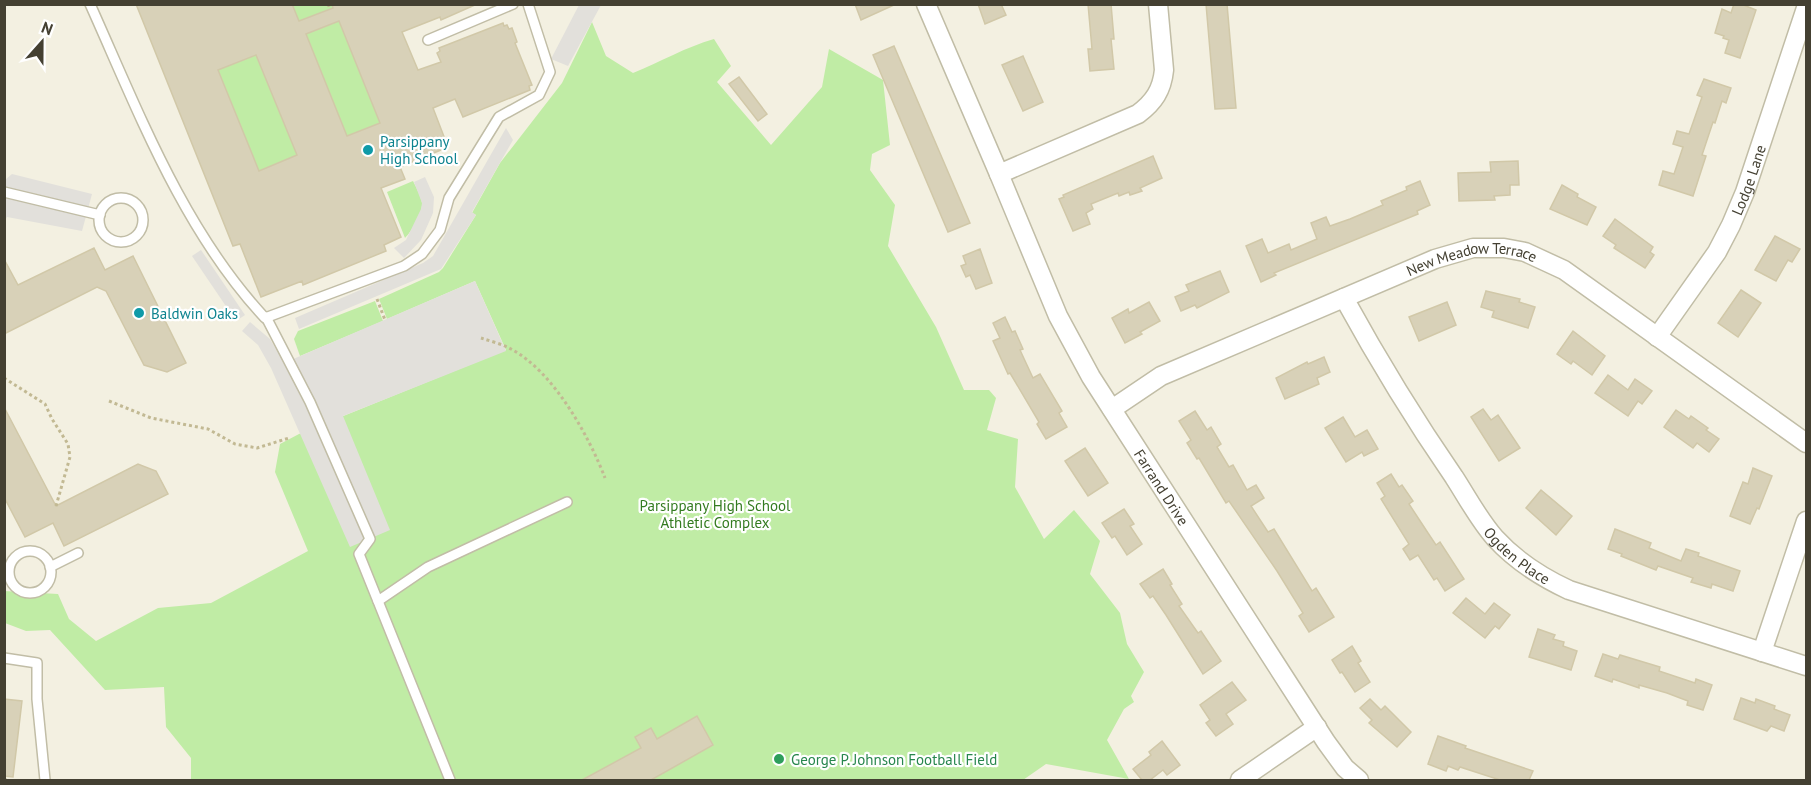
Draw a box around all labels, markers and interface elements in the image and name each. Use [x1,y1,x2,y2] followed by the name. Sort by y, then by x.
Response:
[12,12,72,72] north arrow
[39,17,56,39] text: N
[380,132,458,168] place label: Parsippany High School
[1727,142,1770,218] street label: Lodge Lane
[361,143,375,157] marker: Parsippany High School
[1403,239,1540,280] street label: New Meadow Terrace
[151,304,238,323] place label: Baldwin Oaks
[132,306,146,320] marker: Baldwin Oaks
[1130,445,1193,529] street label: Farrand Drive
[640,496,791,532] park label: Parsippany High School Athletic Complex
[1480,523,1554,588] street label: Ogden Place
[791,750,997,769] place label: George P. Johnson Football Field
[772,752,786,766] marker: George P. Johnson Football Field

